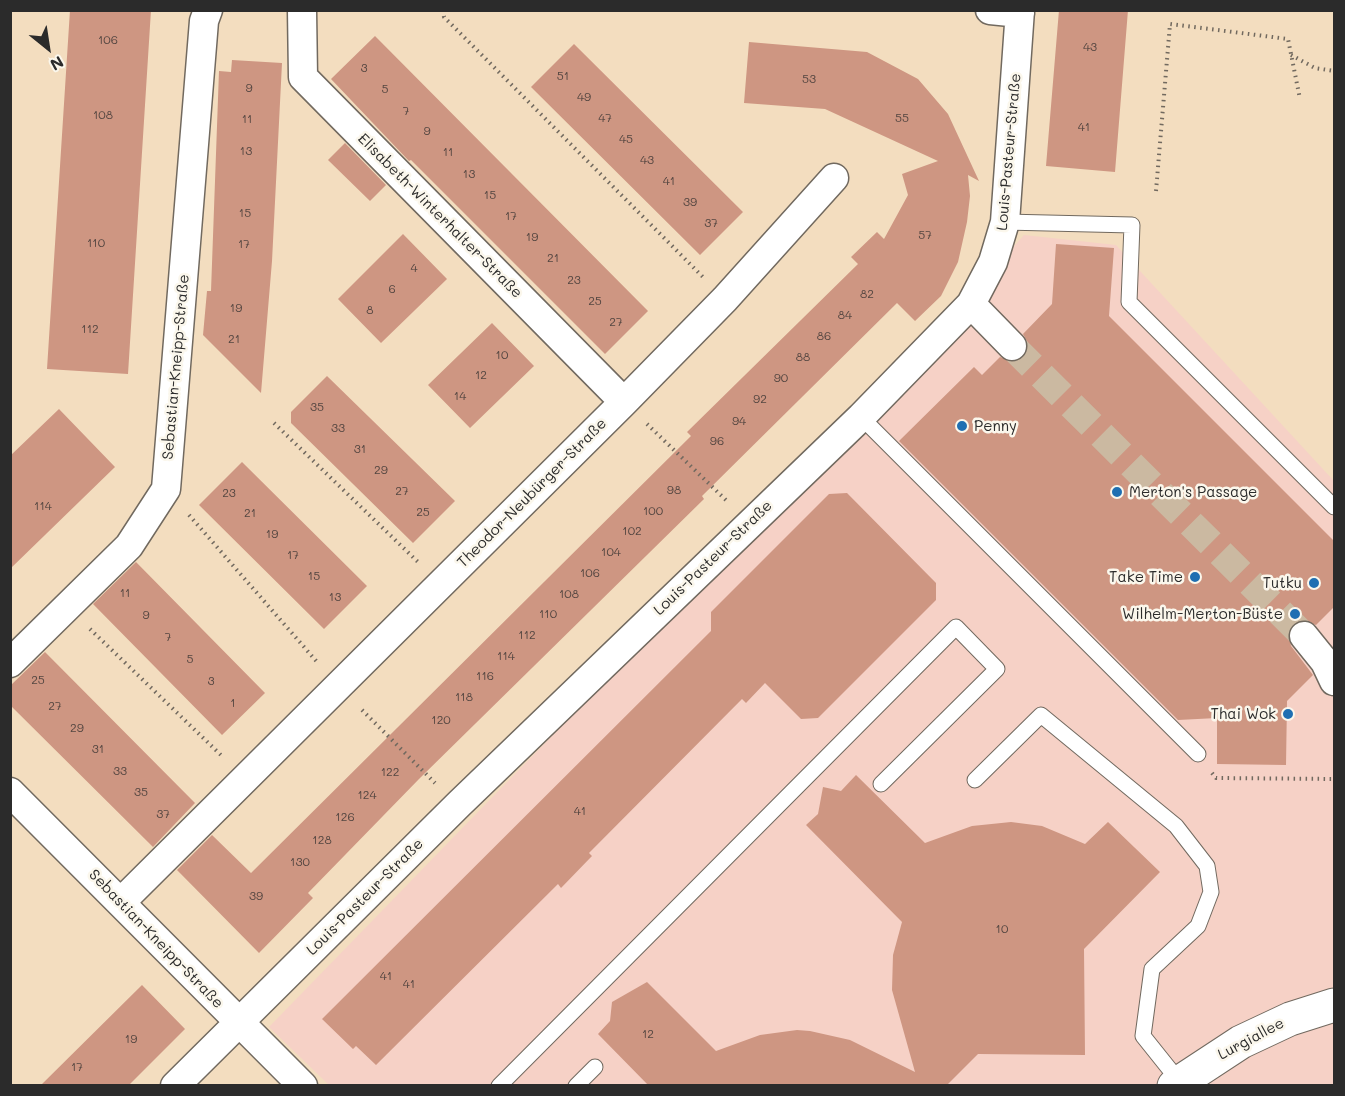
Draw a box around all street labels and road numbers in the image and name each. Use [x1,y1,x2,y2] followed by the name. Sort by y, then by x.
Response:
[993,73,1025,231] street label: Louis-Pasteur-Straße
[354,130,526,302] street label: Elisabeth-Winterhalter-Straße
[159,274,193,460] street label: Sebastian-Kneipp-Straße
[454,415,610,571] street label: Theodor-Neubürger-Straße
[650,497,776,619] street label: Louis-Pasteur-Straße
[303,835,427,959] street label: Louis-Pasteur-Straße
[85,866,227,1012] street label: Sebastian-Kneipp-Straße
[1215,1014,1287,1064] street label: Lurgiallee

